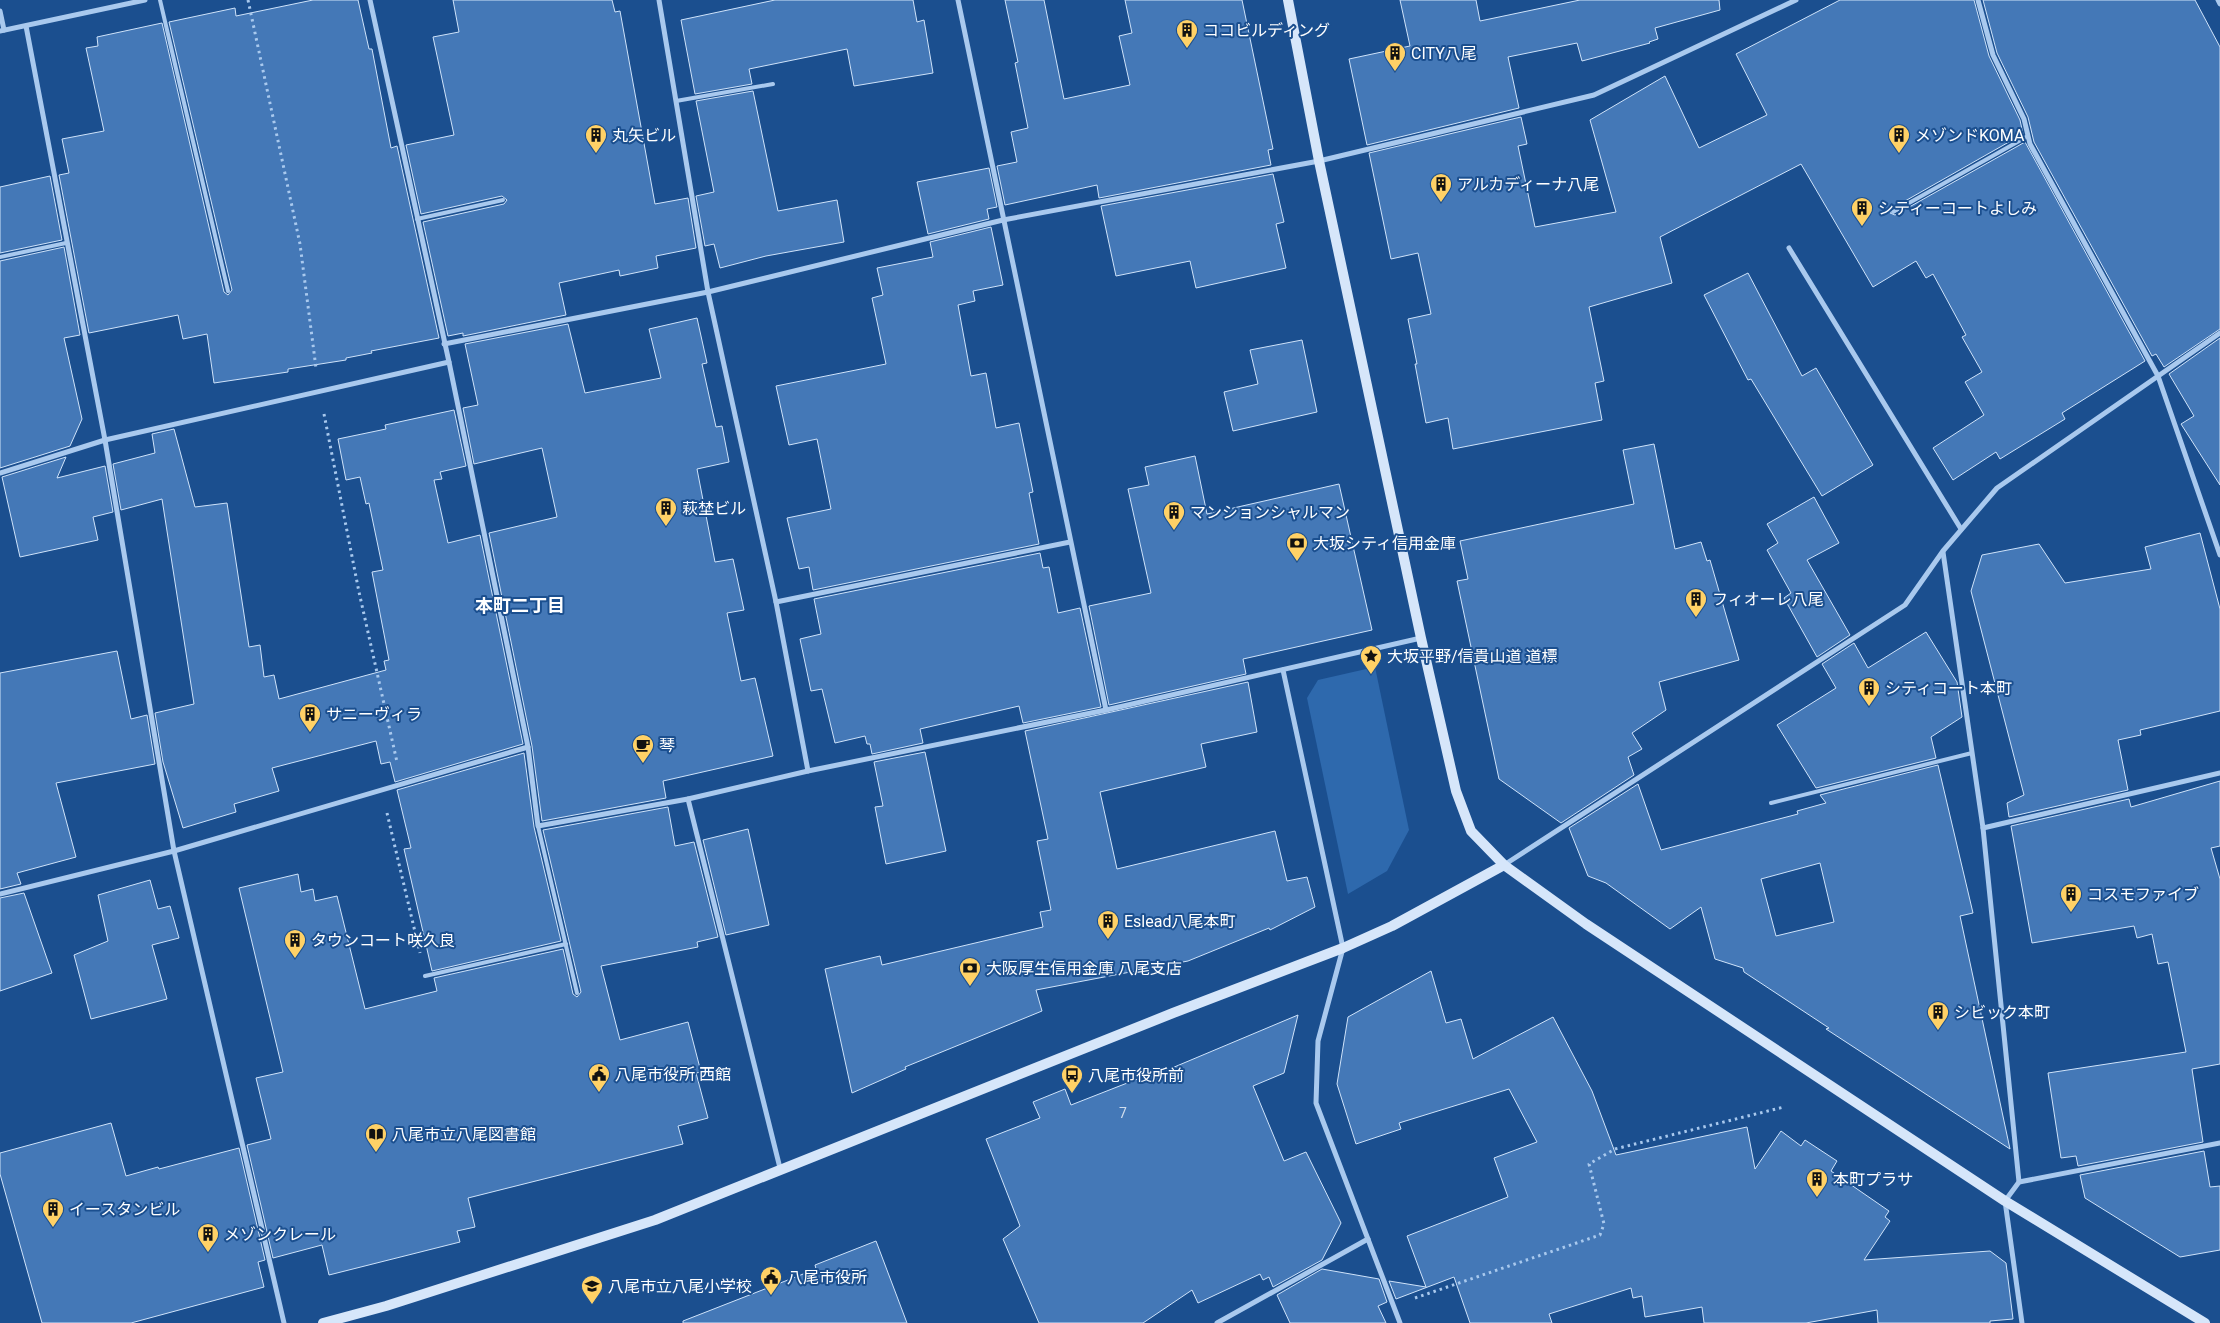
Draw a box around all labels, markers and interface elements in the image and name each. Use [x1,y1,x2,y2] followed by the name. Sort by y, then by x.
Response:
[1175,18,1199,49] building icon: ココビルディング
[1203,21,1330,40] place label: ココビルディング
[1383,41,1407,72] building icon: CITY八尾
[1411,44,1477,63] place label: CITY八尾
[584,123,608,154] building icon: 丸矢ビル
[1887,123,1911,154] building icon: メゾンドKOMA
[612,126,676,145] place label: 丸矢ビル
[1915,126,2025,145] place label: メゾンドKOMA
[1429,172,1453,203] building icon: アルカディーナ八尾
[1457,175,1599,194] place label: アルカディーナ八尾
[1850,196,1874,227] building icon: シティーコートよしみ
[1878,199,2037,218] place label: シティーコートよしみ
[654,496,678,527] building icon: 萩埜ビル
[682,499,746,518] place label: 萩埜ビル
[1162,500,1186,531] building icon: マンションシャルマン
[1190,503,1350,522] place label: マンションシャルマン
[1285,531,1309,562] bank icon: 大坂シティ信用金庫
[1313,534,1456,553] place label: 大坂シティ信用金庫
[1684,587,1708,618] building icon: フィオーレ八尾
[1712,590,1824,609] place label: フィオーレ八尾
[475,595,565,616] district label: 本町二丁目
[1359,644,1383,675] place icon: 大坂平野/信貴山道 道標
[1387,647,1558,666] place label: 大坂平野/信貴山道 道標
[1857,676,1881,707] building icon: シティコート本町
[1885,679,2012,698] place label: シティコート本町
[298,702,322,733] building icon: サニーヴィラ
[326,705,422,724] place label: サニーヴィラ
[631,733,655,764] cafe icon: 琴
[659,736,675,755] place label: 琴
[2059,882,2083,913] building icon: コスモファイブ
[2087,885,2199,904] place label: コスモファイブ
[1096,909,1120,940] building icon: Eslead八尾本町
[1124,912,1235,931] place label: Eslead八尾本町
[283,928,307,959] building icon: タウンコート咲久良
[311,931,455,950] place label: タウンコート咲久良
[958,956,982,987] bank icon: 大阪厚生信用金庫 八尾支店
[986,959,1182,978] place label: 大阪厚生信用金庫 八尾支店
[1926,1000,1950,1031] building icon: シビック本町
[1954,1003,2050,1022] place label: シビック本町
[587,1062,611,1093] public building icon: 八尾市役所 西館
[1060,1063,1084,1094] bus stop icon: 八尾市役所前
[615,1065,731,1084] place label: 八尾市役所 西館
[1088,1066,1184,1085] place label: 八尾市役所前
[1119,1105,1127,1121] house number: 7
[364,1122,388,1153] library icon: 八尾市立八尾図書館
[392,1125,536,1144] place label: 八尾市立八尾図書館
[1805,1167,1829,1198] building icon: 本町プラサ
[1833,1170,1913,1189] place label: 本町プラサ
[41,1197,65,1228] building icon: イースタンビル
[69,1200,180,1219] place label: イースタンビル
[196,1222,220,1253] building icon: メゾンクレール
[224,1225,336,1244] place label: メゾンクレール
[759,1265,783,1296] public building icon: 八尾市役所
[787,1268,867,1287] place label: 八尾市役所
[580,1274,604,1305] school or university icon: 八尾市立八尾小学校
[608,1277,752,1296] place label: 八尾市立八尾小学校

